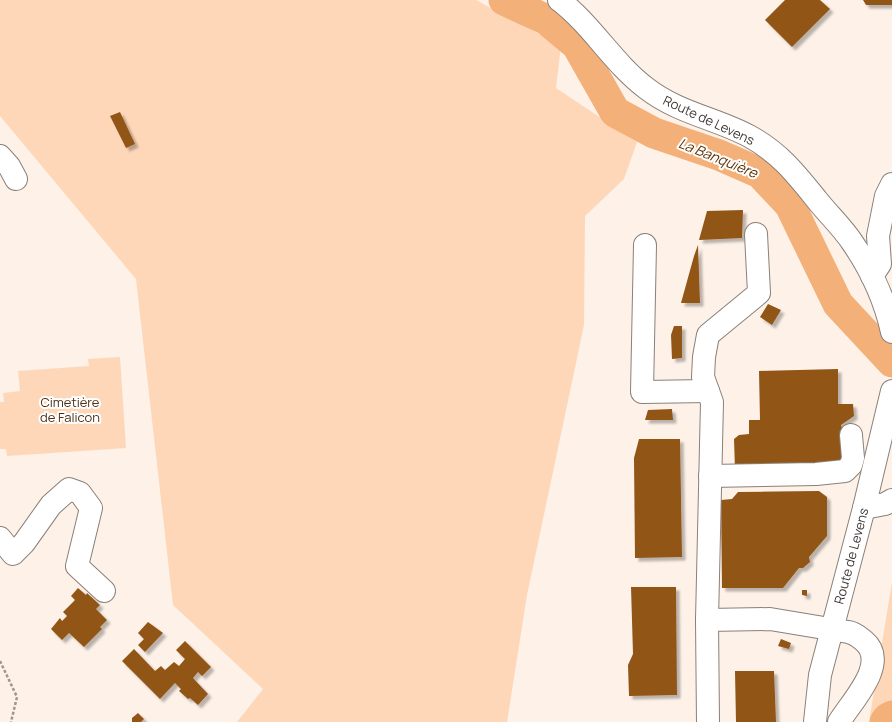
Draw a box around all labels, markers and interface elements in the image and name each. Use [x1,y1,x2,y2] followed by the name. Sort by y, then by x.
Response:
[660,91,758,149] street label: Route de Levens
[676,133,761,182] water label: La Banquière
[40,393,100,426] park label: Cimetière de Falicon
[830,506,873,606] street label: Route de Levens

